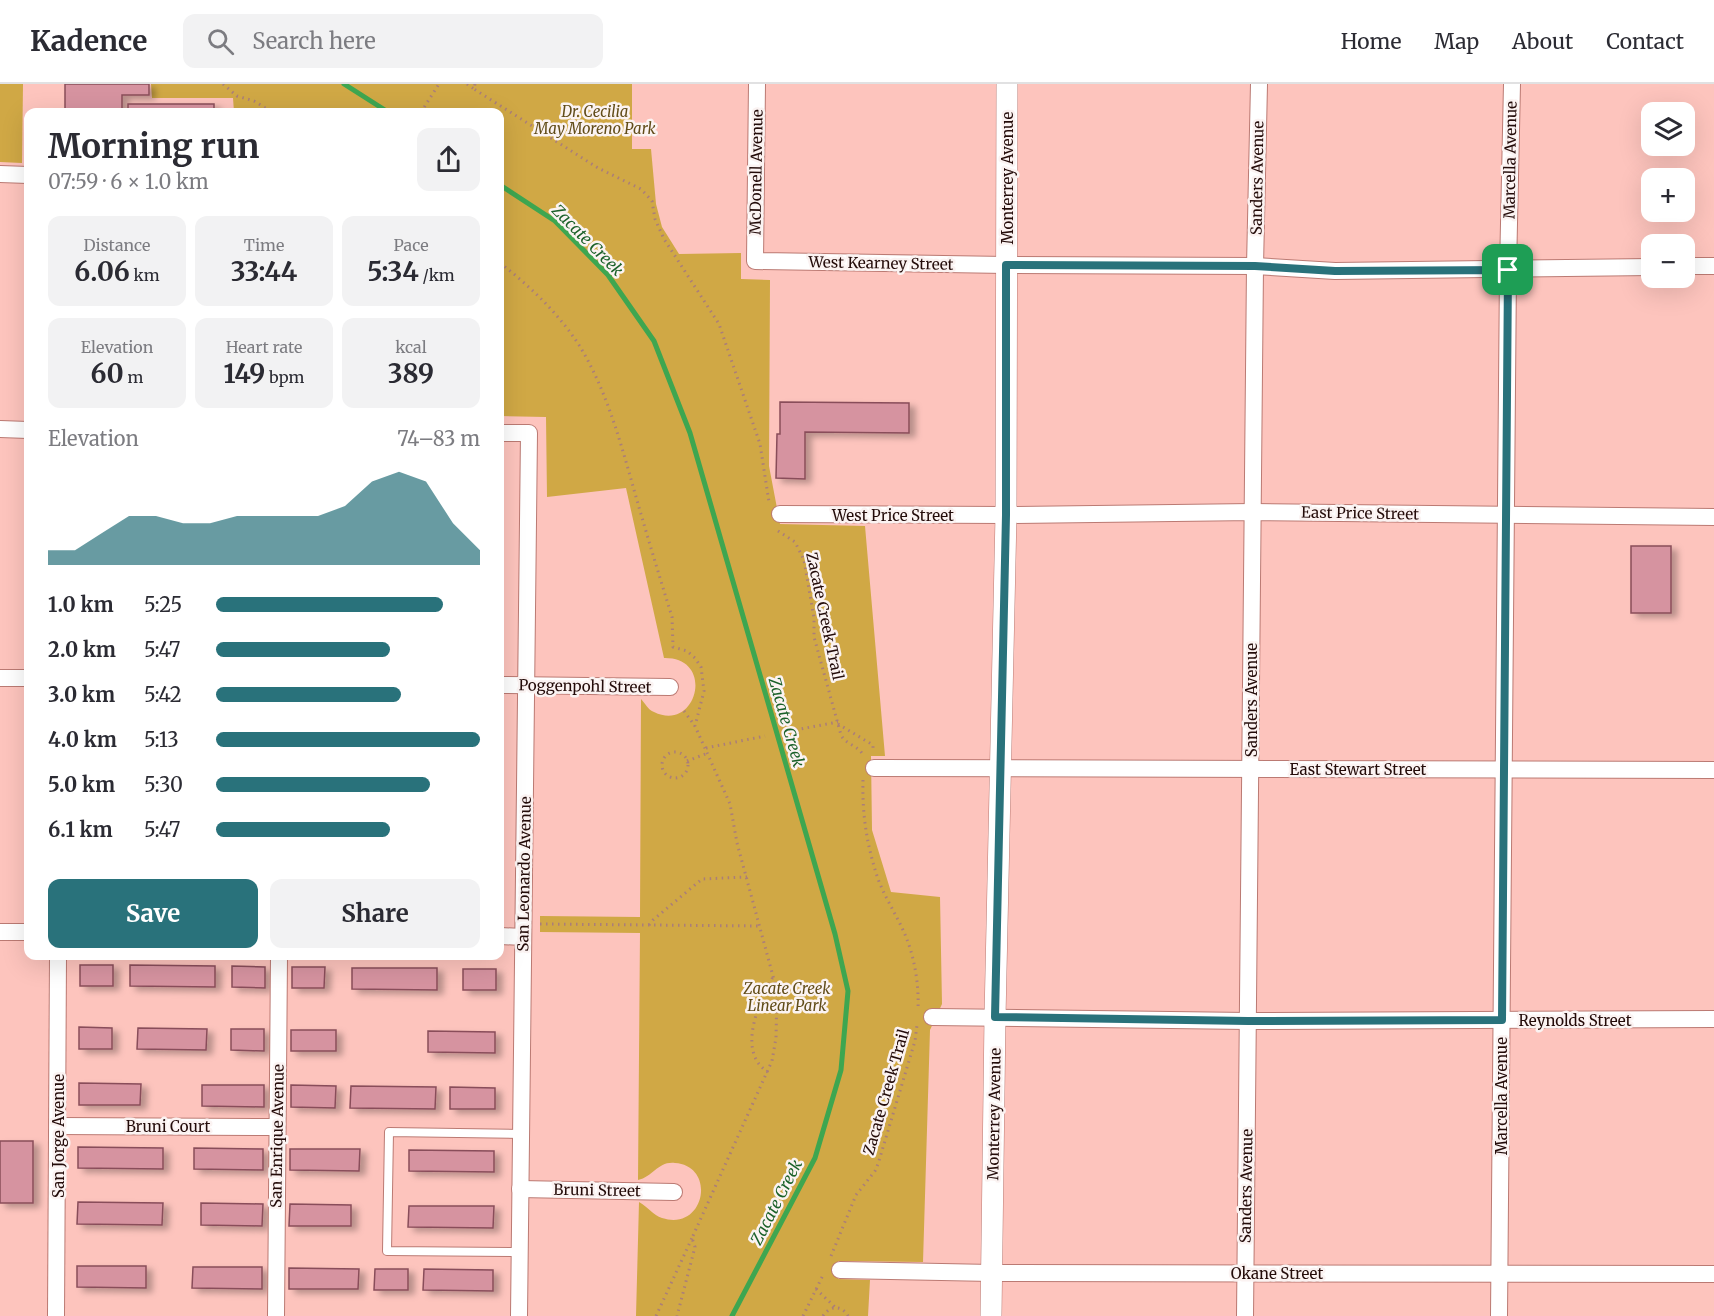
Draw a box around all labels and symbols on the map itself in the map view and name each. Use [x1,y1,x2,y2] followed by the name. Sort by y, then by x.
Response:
[1499,101,1521,219] street label: Marcella Avenue
[533,102,657,138] park label: Dr. Cecilia May Moreno Park
[745,109,767,235] street label: McDonell Avenue
[998,112,1017,244] street label: Monterrey Avenue
[1247,121,1267,235] street label: Sanders Avenue
[548,200,628,280] water label: Zacate Creek
[1482,244,1533,295] pin
[807,252,954,274] street label: West Kearney Street
[1301,502,1419,524] street label: East Price Street
[831,506,954,525] street label: West Price Street
[802,550,848,682] street label: Zacate Creek Trail
[1242,643,1261,757] street label: Sanders Avenue
[764,674,809,769] water label: Zacate Creek
[518,675,652,697] street label: Poggenpohl Street
[1290,760,1427,779] street label: East Stewart Street
[513,796,535,952] street label: San Leonardo Avenue
[743,979,831,1015] park label: Zacate Creek Linear Park
[1518,1011,1632,1030] street label: Reynolds Street
[859,1027,913,1157] street label: Zacate Creek Trail
[1492,1037,1511,1155] street label: Marcella Avenue
[983,1047,1005,1180] street label: Monterrey Avenue
[266,1064,288,1208] street label: San Enrique Avenue
[49,1074,68,1198] street label: San Jorge Avenue
[126,1117,211,1136] street label: Bruni Court
[1236,1129,1256,1243] street label: Sanders Avenue
[746,1156,806,1249] water label: Zacate Creek
[553,1180,641,1200] street label: Bruni Street
[1231,1264,1323,1283] street label: Okane Street

